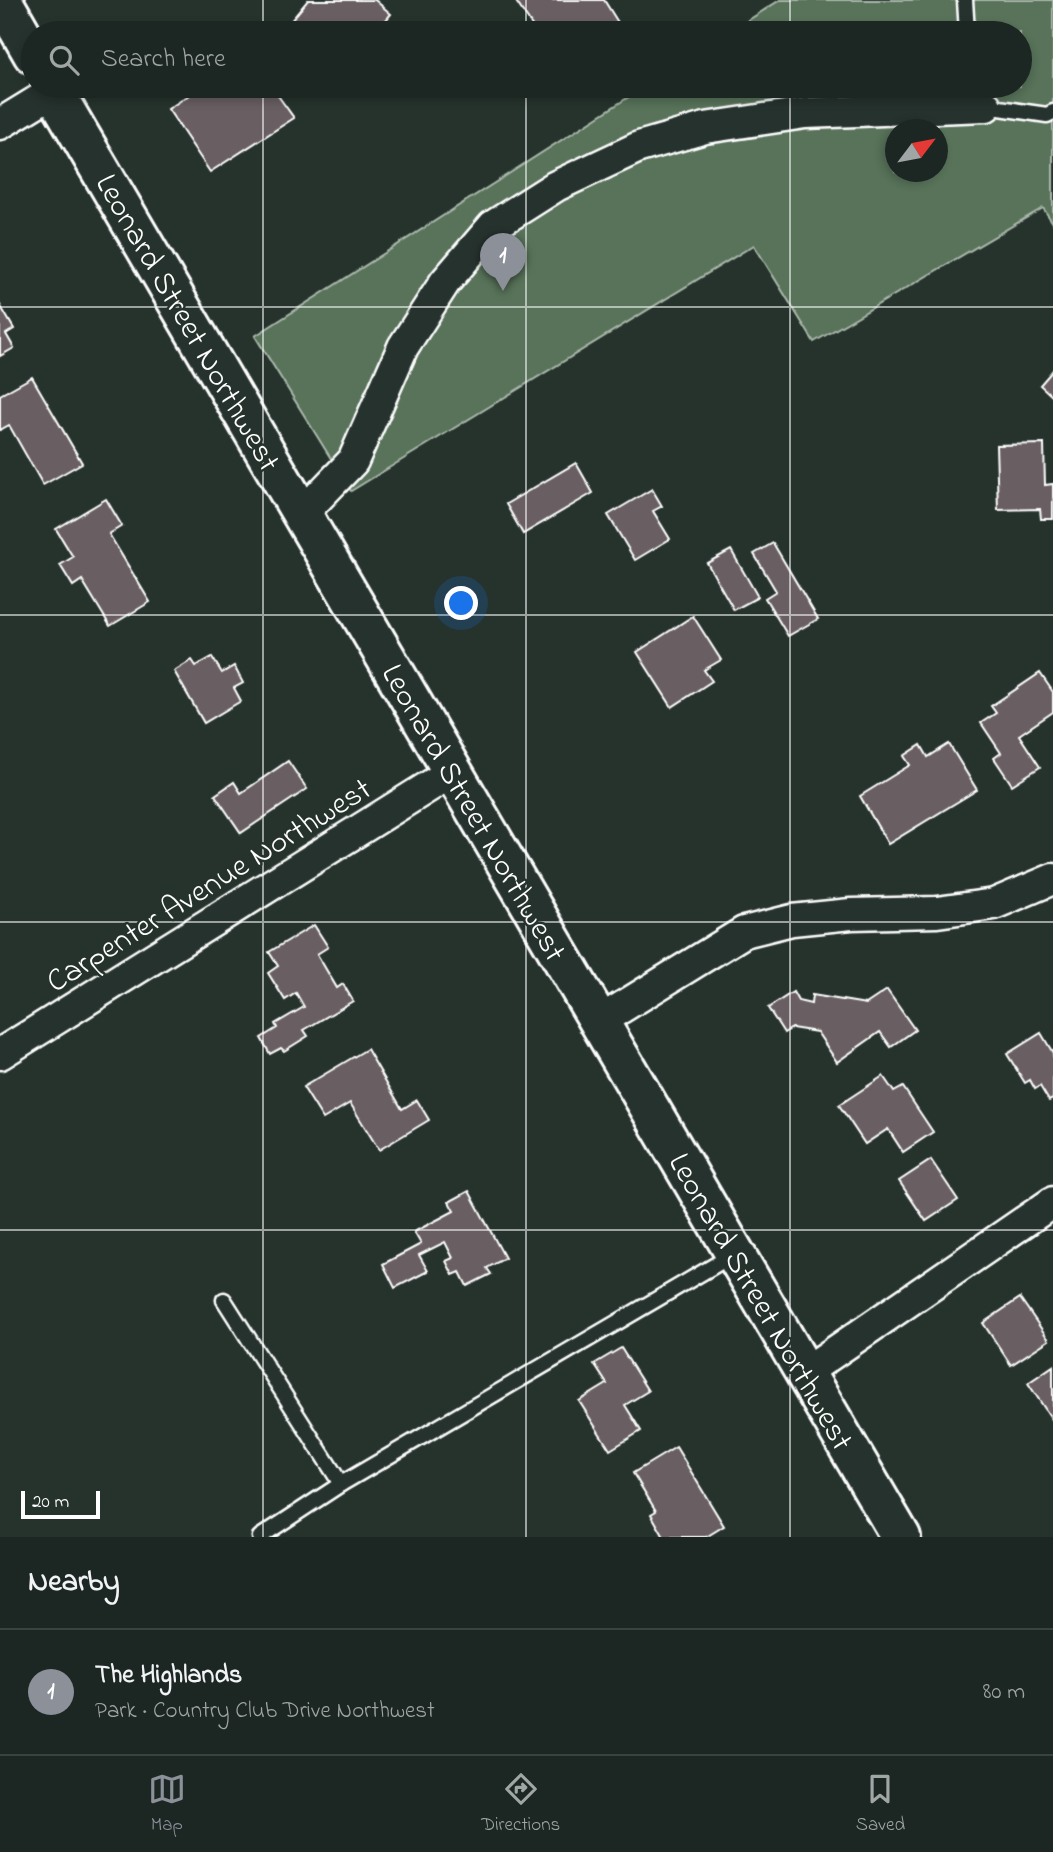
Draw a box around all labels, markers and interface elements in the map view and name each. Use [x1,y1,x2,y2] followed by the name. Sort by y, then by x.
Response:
[21,21,1032,98] search box
[45,41,83,79] icon: search
[101,41,226,79] text: Search here
[885,119,948,182] north arrow
[81,166,291,482] street label: Leonard Street Northwest
[480,233,526,291] pin: 1
[444,586,478,620] your location
[367,656,577,972] street label: Leonard Street Northwest
[38,767,382,1006] street label: Carpenter Avenue Northwest
[654,1145,864,1461] street label: Leonard Street Northwest
[21,1488,100,1520] scale bar
[32,1489,69,1516] text: 20 m
[28,1561,120,1605] text: Nearby
[95,1657,242,1695] text: The Highlands
[47,1676,55,1709] text: 1
[983,1676,1025,1709] text: 80 m
[95,1695,435,1728] text: Park · Country Club Drive Northwest
[148,1770,186,1839] tab: Map
[481,1770,560,1839] tab: Directions
[856,1770,905,1839] tab: Saved

